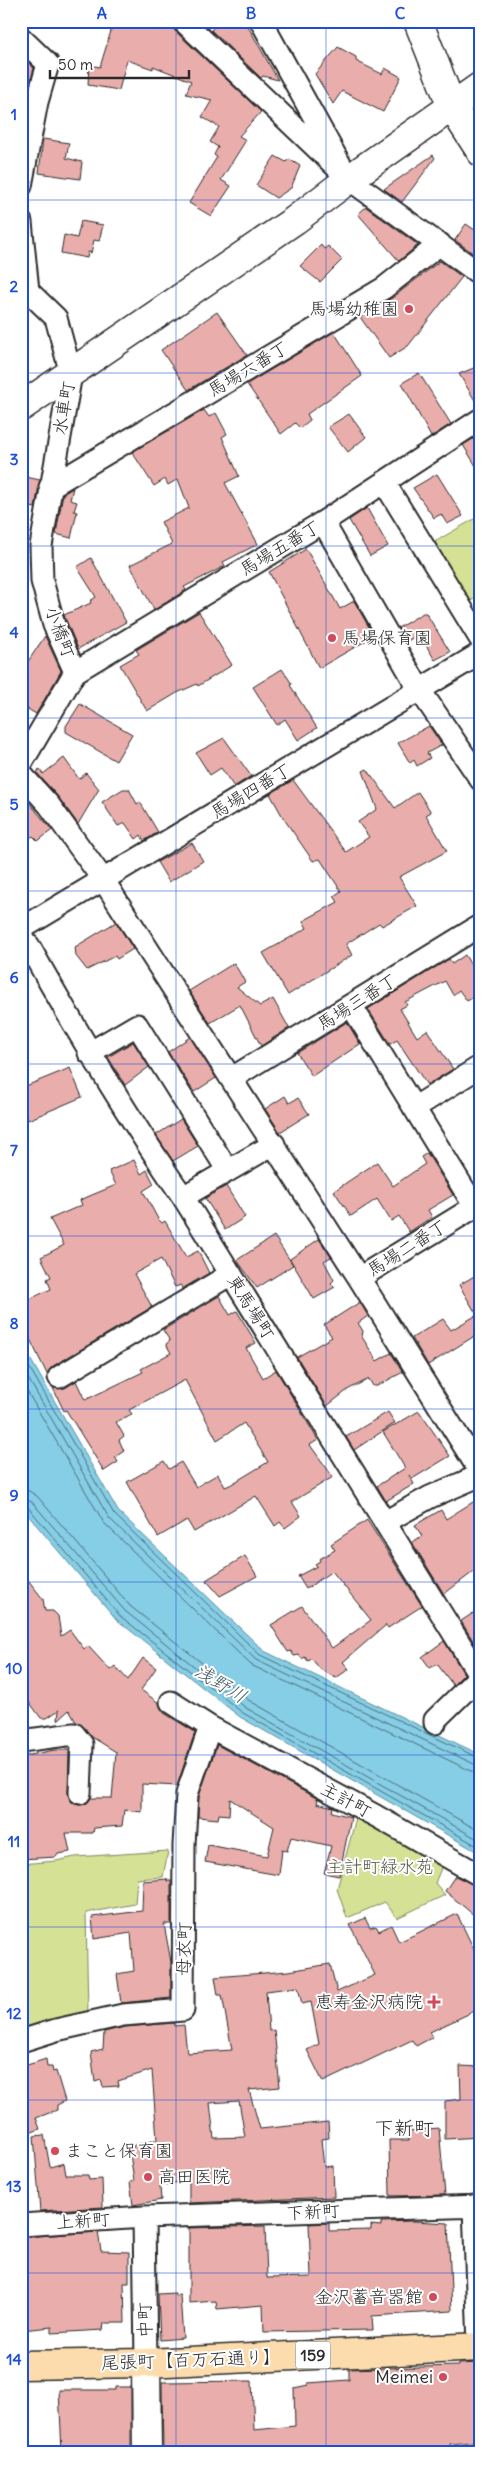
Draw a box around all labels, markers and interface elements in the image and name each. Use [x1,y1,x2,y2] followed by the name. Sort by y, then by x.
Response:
[97,3,107,23] text: A
[246,3,257,23] text: B
[395,3,406,23] text: C
[50,48,189,80] scale bar
[58,55,93,74] text: 50 m
[11,104,17,124] text: 1
[10,276,19,296] text: 2
[309,297,399,320] place label: 馬場幼稚園
[403,303,415,315] marker: 馬場幼稚園
[203,336,292,402] street label: 馬場六番丁
[47,379,80,436] street label: 水車町
[9,449,19,469] text: 3
[235,515,324,581] street label: 馬場五番丁
[40,602,81,661] street label: 小橋町
[9,622,19,642] text: 4
[342,626,432,649] place label: 馬場保育園
[326,632,338,644] marker: 馬場保育園
[206,758,295,824] street label: 馬場四番丁
[9,794,19,814] text: 5
[9,967,19,987] text: 6
[312,968,401,1035] street label: 馬場三番丁
[10,1140,18,1160] text: 7
[362,1214,451,1281] street label: 馬場二番丁
[223,1270,280,1343] street label: 東馬場町
[9,1313,19,1333] text: 8
[9,1485,19,1505] text: 9
[6,1658,22,1678] text: 10
[190,1658,252,1708] water label: 浅野川
[317,1777,375,1822] street label: 主計町
[8,1831,20,1851] text: 11
[326,1855,434,1878] park label: 主計町緑水苑
[172,1922,195,1976] street label: 母衣町
[315,1990,423,2013] place label: 恵寿金沢病院
[427,1995,441,2009] marker: 恵寿金沢病院
[6,2003,22,2023] text: 12
[374,2115,434,2140] district label: 下新町
[65,2139,173,2162] place label: まこと保育園
[49,2145,61,2157] marker: まこと保育園
[158,2165,230,2188] place label: 高田医院
[142,2171,154,2183] marker: 高田医院
[6,2176,22,2196] text: 13
[285,2199,341,2224] street label: 下新町
[55,2207,111,2234] street label: 上新町
[315,2285,423,2308] place label: 金沢蓄音器館
[427,2291,439,2303] marker: 金沢蓄音器館
[133,2302,156,2338] street label: 中町
[296,2342,330,2368] road number: 159
[101,2345,281,2374] street label: 尾張町【百万石通り】
[6,2349,22,2369] text: 14
[375,2365,433,2388] place label: Meimei
[437,2371,449,2383] marker: Meimei

